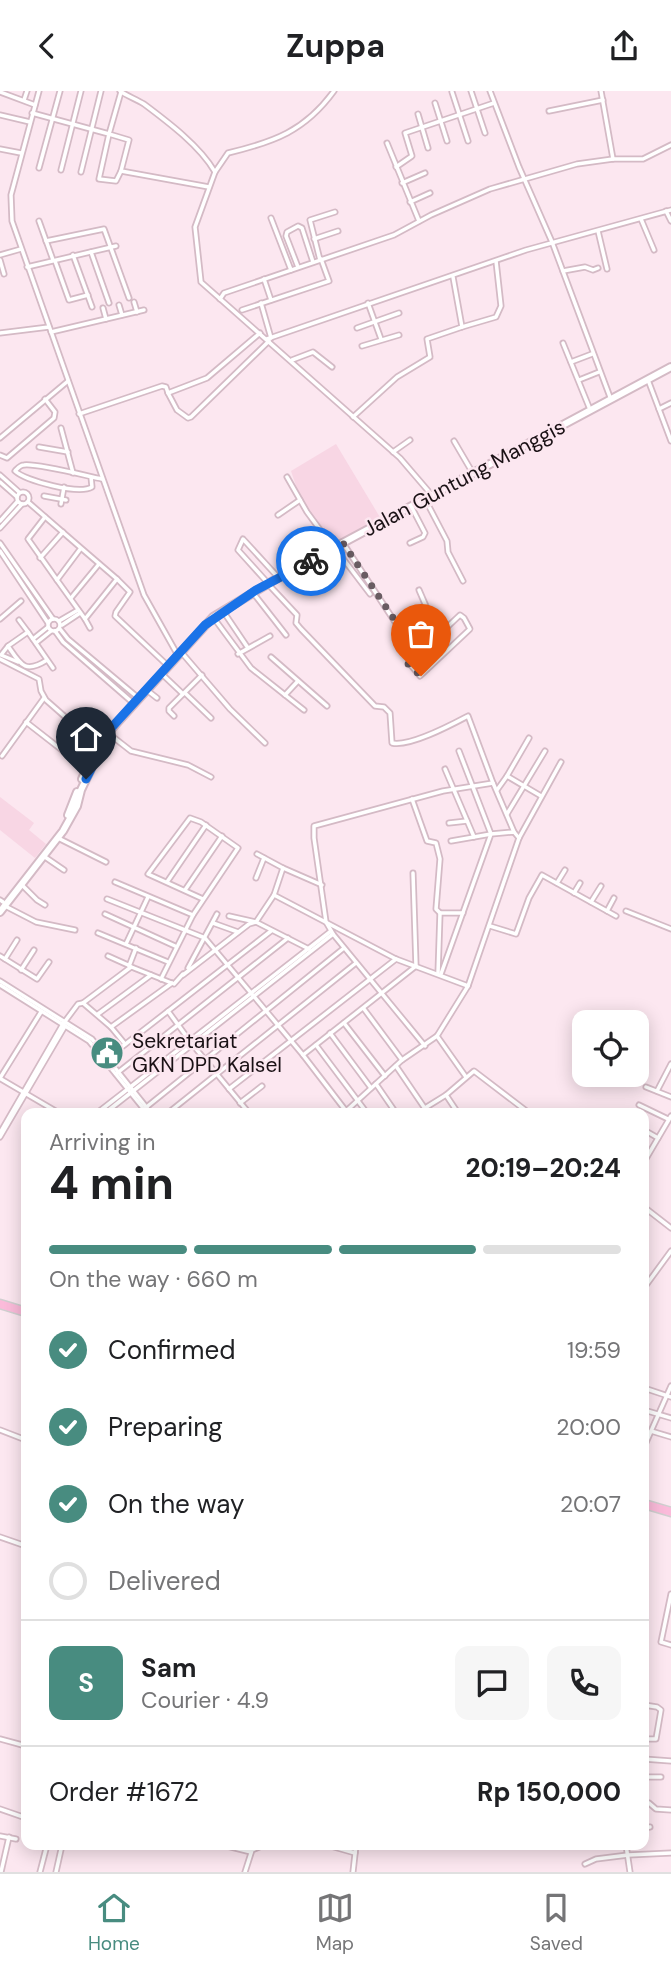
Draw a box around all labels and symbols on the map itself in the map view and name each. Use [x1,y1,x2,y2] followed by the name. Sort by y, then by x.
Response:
[358,413,570,543] street label: Jalan Guntung Manggis
[276,526,346,596] courier
[391,604,451,676] pin
[56,707,116,779] pin
[132,1027,282,1079] place label: Sekretariat GKN DPD Kalsel
[88,1034,126,1072] public building icon: Sekretariat GKN DPD Kalsel

